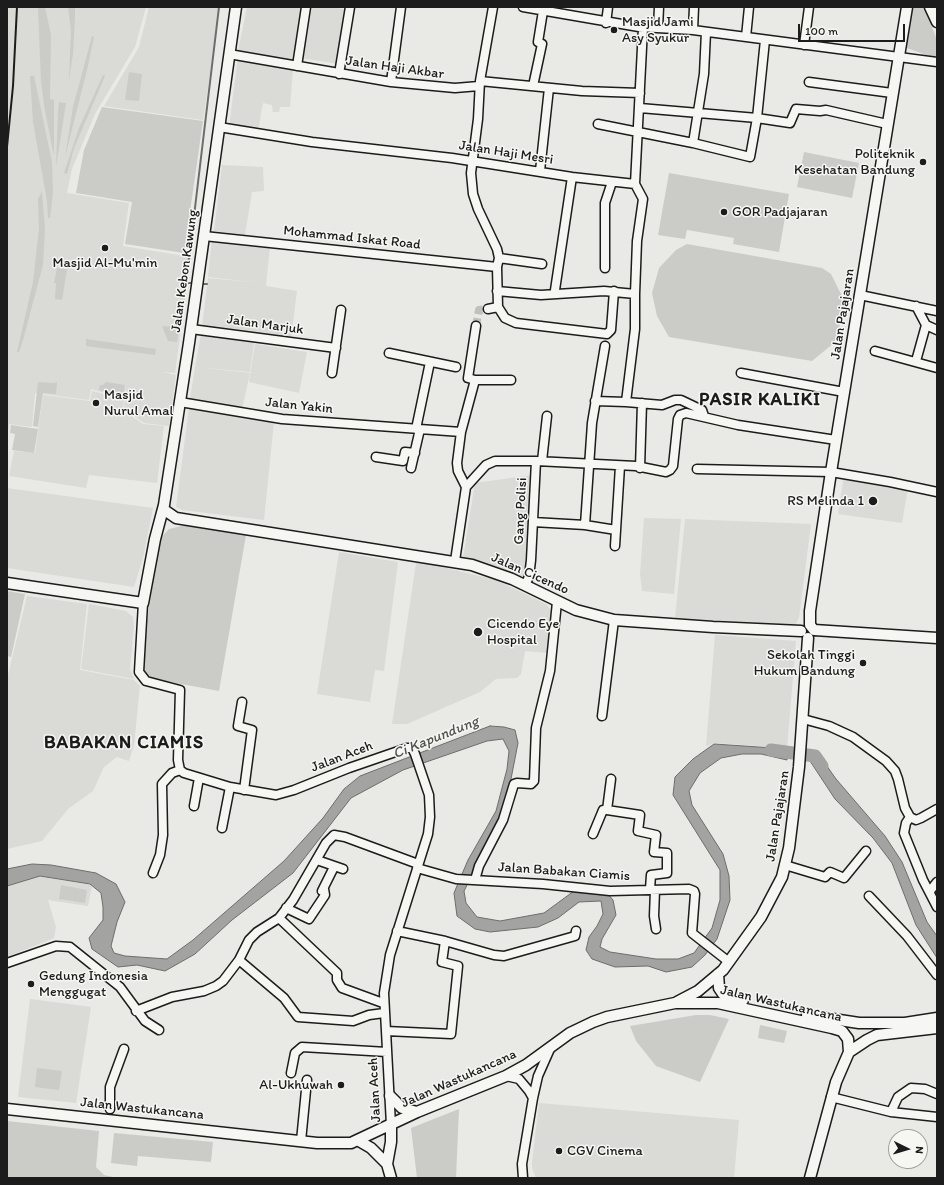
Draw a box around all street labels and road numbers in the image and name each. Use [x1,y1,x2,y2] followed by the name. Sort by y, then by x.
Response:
[345,53,445,83] street label: Jalan Haji Akbar
[458,137,554,169] street label: Jalan Haji Mesri
[168,208,202,334] street label: Jalan Kebon Kawung
[282,222,422,254] street label: Mohammad Iskat Road
[828,267,858,361] street label: Jalan Pajajaran
[225,311,305,339] street label: Jalan Marjuk
[264,394,334,418] street label: Jalan Yakin
[511,477,531,545] street label: Gang Polisi
[489,549,571,599] street label: Jalan Cicendo
[309,738,375,776] street label: Jalan Aceh
[763,769,793,863] street label: Jalan Pajajaran
[497,859,631,885] street label: Jalan Babakan Ciamis
[719,982,843,1026] street label: Jalan Wastukancana
[399,1046,519,1112] street label: Jalan Wastukancana
[365,1057,385,1123] street label: Jalan Aceh
[79,1094,205,1124] street label: Jalan Wastukancana

